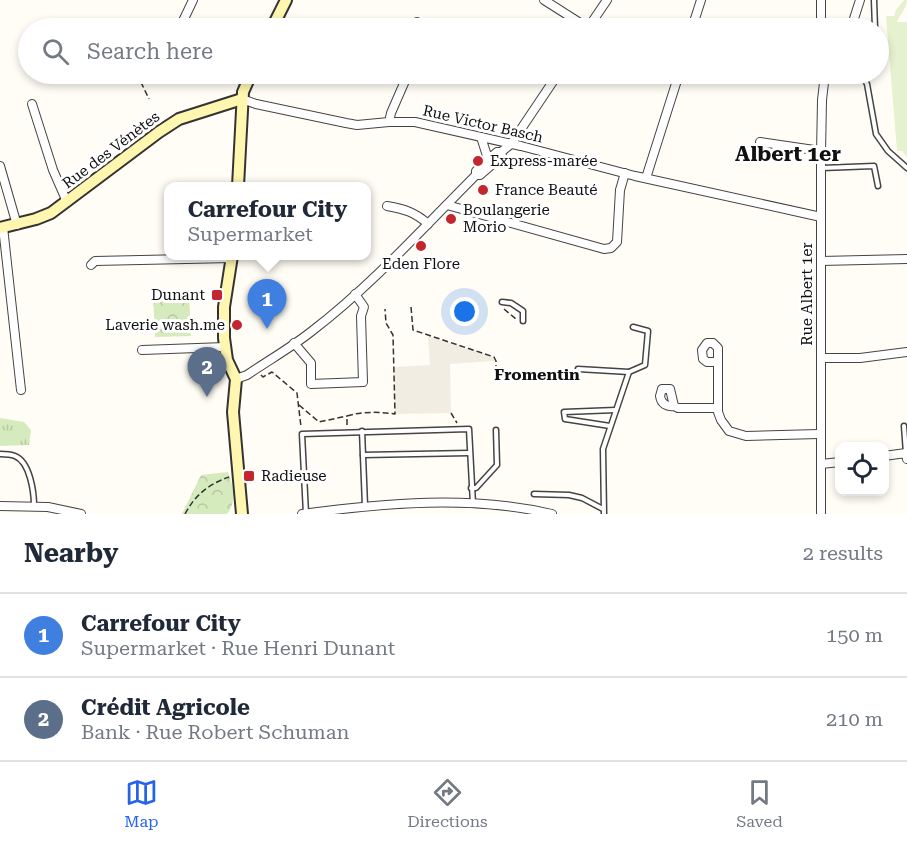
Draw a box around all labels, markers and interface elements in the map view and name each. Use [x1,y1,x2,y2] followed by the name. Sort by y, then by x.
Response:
[18,18,889,84] search box
[39,35,72,68] icon: search
[87,39,213,64] text: Search here
[421,101,545,147] street label: Rue Victor Basch
[59,108,163,192] street label: Rue des Vénètes
[735,142,841,166] district label: Albert 1er
[490,152,597,170] place label: Express-marée
[471,154,485,168] marker: Express-marée
[495,181,597,199] place label: France Beauté
[164,182,371,260] popup
[476,183,490,197] marker: France Beauté
[188,197,347,222] text: Carrefour City
[463,201,550,236] place label: Boulangerie Morio
[444,212,458,226] marker: Boulangerie Morio
[188,222,313,246] text: Supermarket
[414,239,428,253] marker: Eden Flore
[798,242,816,346] street label: Rue Albert 1er
[382,255,460,273] place label: Eden Flore
[248,280,286,329] pin: 1
[151,286,205,304] place label: Dunant
[210,288,224,302] marker: Dunant
[450,297,479,326] your location
[105,316,225,334] place label: Laverie wash.me
[230,318,244,332] marker: Laverie wash.me
[188,348,226,397] pin: 2
[494,365,580,384] district label: Fromentin
[835,442,889,496] map controls
[835,442,889,496] button: locate
[261,467,327,485] place label: Radieuse
[242,469,256,483] marker: Radieuse
[24,538,118,568] text: Nearby
[803,541,883,565] text: 2 results
[81,611,241,636] text: Carrefour City
[38,623,49,647] text: 1
[826,623,883,647] text: 150 m
[81,636,395,660] text: Supermarket · Rue Henri Dunant
[81,695,250,720] text: Crédit Agricole
[38,707,49,731] text: 2
[826,707,883,731] text: 210 m
[81,720,350,744] text: Bank · Rue Robert Schuman
[124,776,159,831] tab: Map
[407,776,488,831] tab: Directions
[736,776,783,831] tab: Saved

